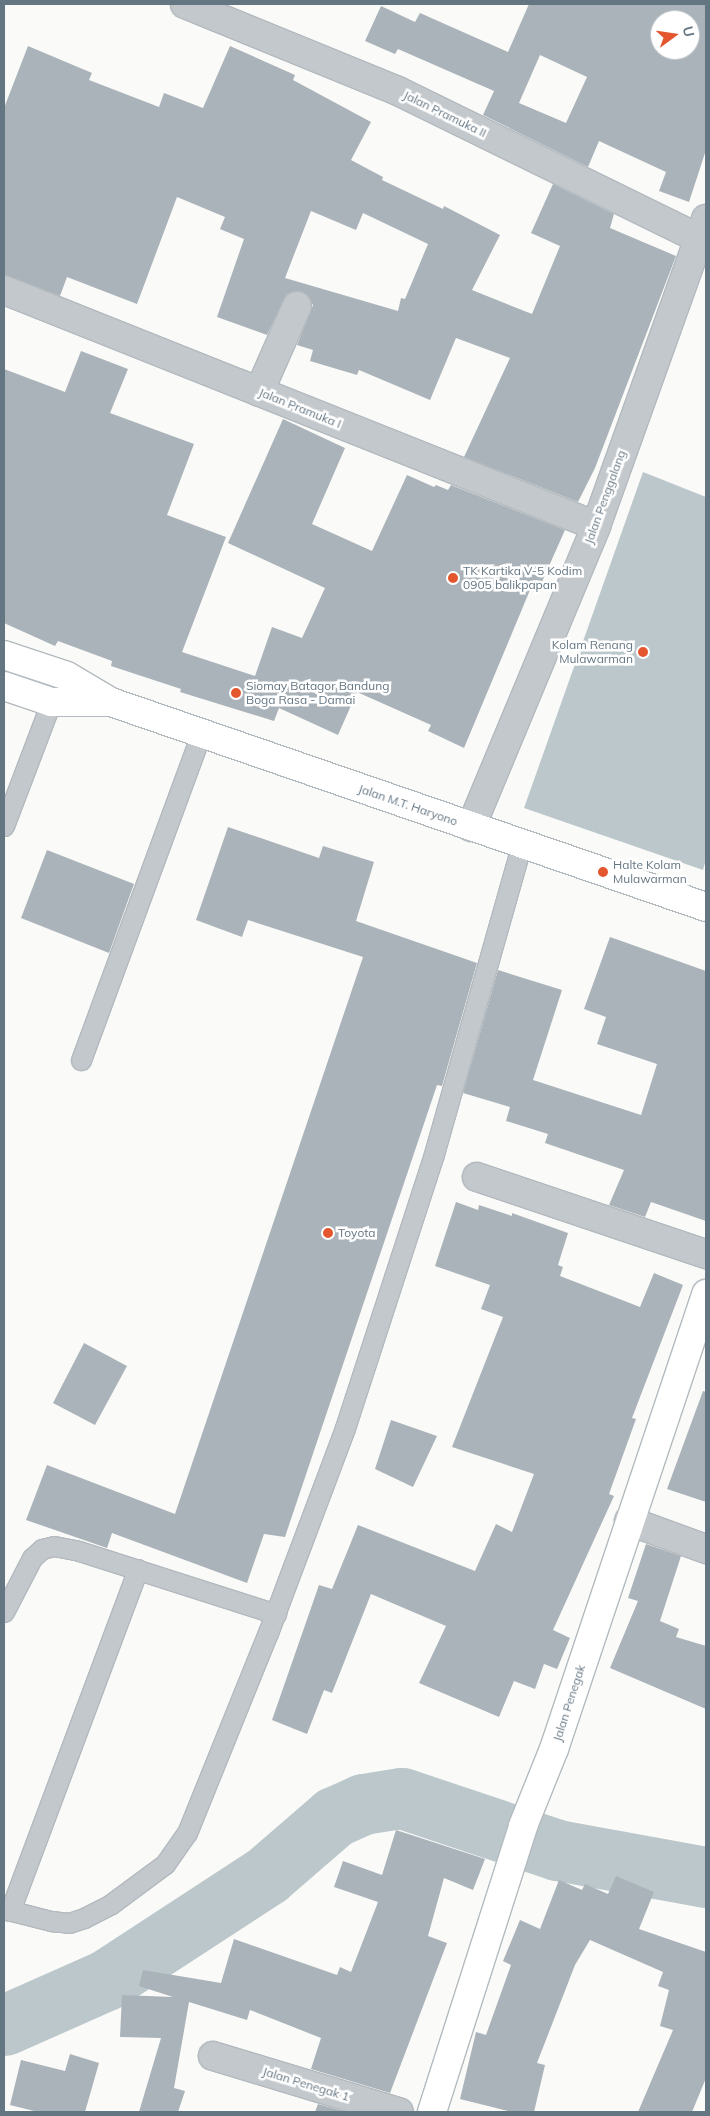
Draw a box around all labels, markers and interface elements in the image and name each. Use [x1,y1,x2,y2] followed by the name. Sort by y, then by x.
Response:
[650,10,700,60] north arrow
[679,24,699,39] text: U
[401,88,489,140] street label: Jalan Pramuka II
[257,385,343,431] street label: Jalan Pramuka I
[581,448,629,546] street label: Jalan Penggalang
[463,564,582,592] place label: TK Kartika V-5 Kodim 0905 balikpapan
[447,572,459,584] marker: TK Kartika V-5 Kodim 0905 balikpapan
[552,638,633,666] place label: Kolam Renang Mulawarman
[637,646,649,658] marker: Kolam Renang Mulawarman
[246,679,389,707] place label: Siomay Batagor Bandung Boga Rasa - Damai
[230,687,242,699] marker: Siomay Batagor Bandung Boga Rasa - Damai
[356,781,460,829] street label: Jalan M.T. Haryono
[613,858,687,886] place label: Halte Kolam Mulawarman
[597,866,609,878] marker: Halte Kolam Mulawarman
[338,1226,376,1240] place label: Toyota
[322,1227,334,1239] marker: Toyota
[550,1663,588,1743] street label: Jalan Penegak
[261,2064,351,2104] street label: Jalan Penegak 1

